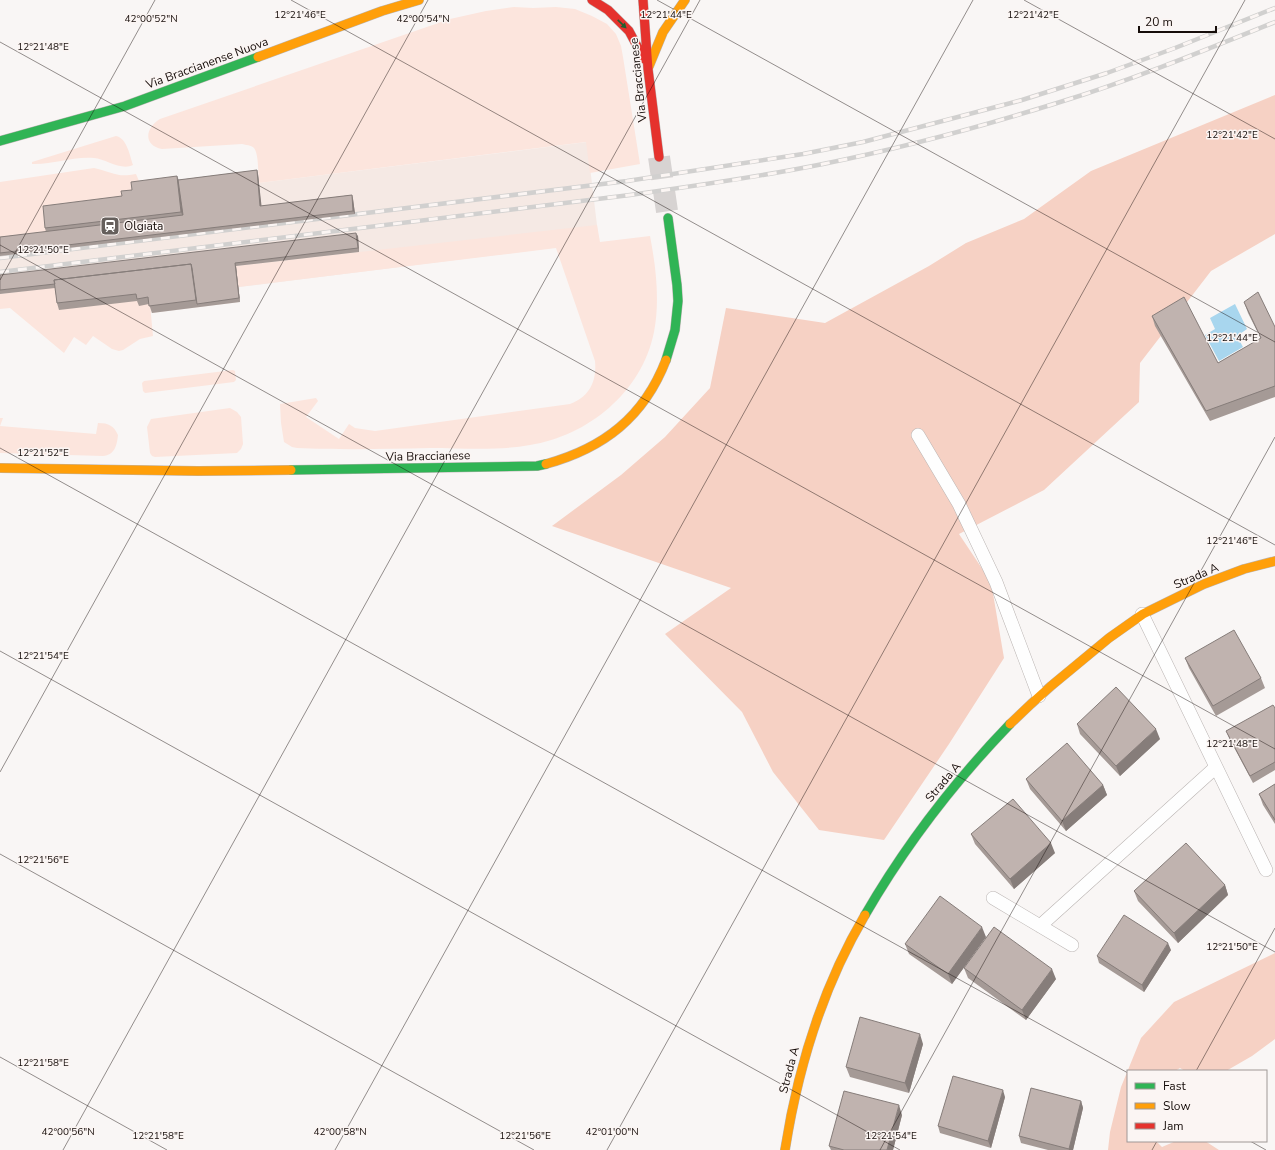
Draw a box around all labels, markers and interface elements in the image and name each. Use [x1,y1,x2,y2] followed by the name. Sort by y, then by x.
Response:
[274,8,326,22] text: 12°21'46"E
[640,8,692,22] text: 12°21'44"E
[1007,8,1059,22] text: 12°21'42"E
[1139,8,1216,34] scale bar
[124,12,178,26] text: 42°00'52"N
[396,12,450,26] text: 42°00'54"N
[1145,14,1173,30] text: 20 m
[617,19,627,29] one-way arrow
[143,33,270,93] street label: Via Braccianense Nuova
[626,37,650,124] street label: Via Braccianese
[17,40,69,54] text: 12°21'48"E
[1206,128,1258,142] text: 12°21'42"E
[99,215,121,237] station icon: Olgiata
[124,218,163,234] place label: Olgiata
[17,243,69,257] text: 12°21'50"E
[1206,331,1258,345] text: 12°21'44"E
[17,446,69,460] text: 12°21'52"E
[385,447,470,465] street label: Via Braccianese
[1206,534,1258,548] text: 12°21'46"E
[1171,559,1221,593] street label: Strada A
[17,649,69,663] text: 12°21'54"E
[1206,737,1258,751] text: 12°21'48"E
[922,759,965,805] street label: Strada A
[17,853,69,867] text: 12°21'56"E
[1206,940,1258,954] text: 12°21'50"E
[775,1045,803,1095] street label: Strada A
[17,1056,69,1070] text: 12°21'58"E
[1127,1070,1267,1142] legend
[1163,1078,1186,1094] text: Fast
[1163,1098,1191,1114] text: Slow
[1162,1118,1184,1134] text: Jam
[41,1125,95,1139] text: 42°00'56"N
[313,1125,367,1139] text: 42°00'58"N
[585,1125,639,1139] text: 42°01'00"N
[132,1129,184,1143] text: 12°21'58"E
[499,1129,551,1143] text: 12°21'56"E
[865,1129,917,1143] text: 12°21'54"E

